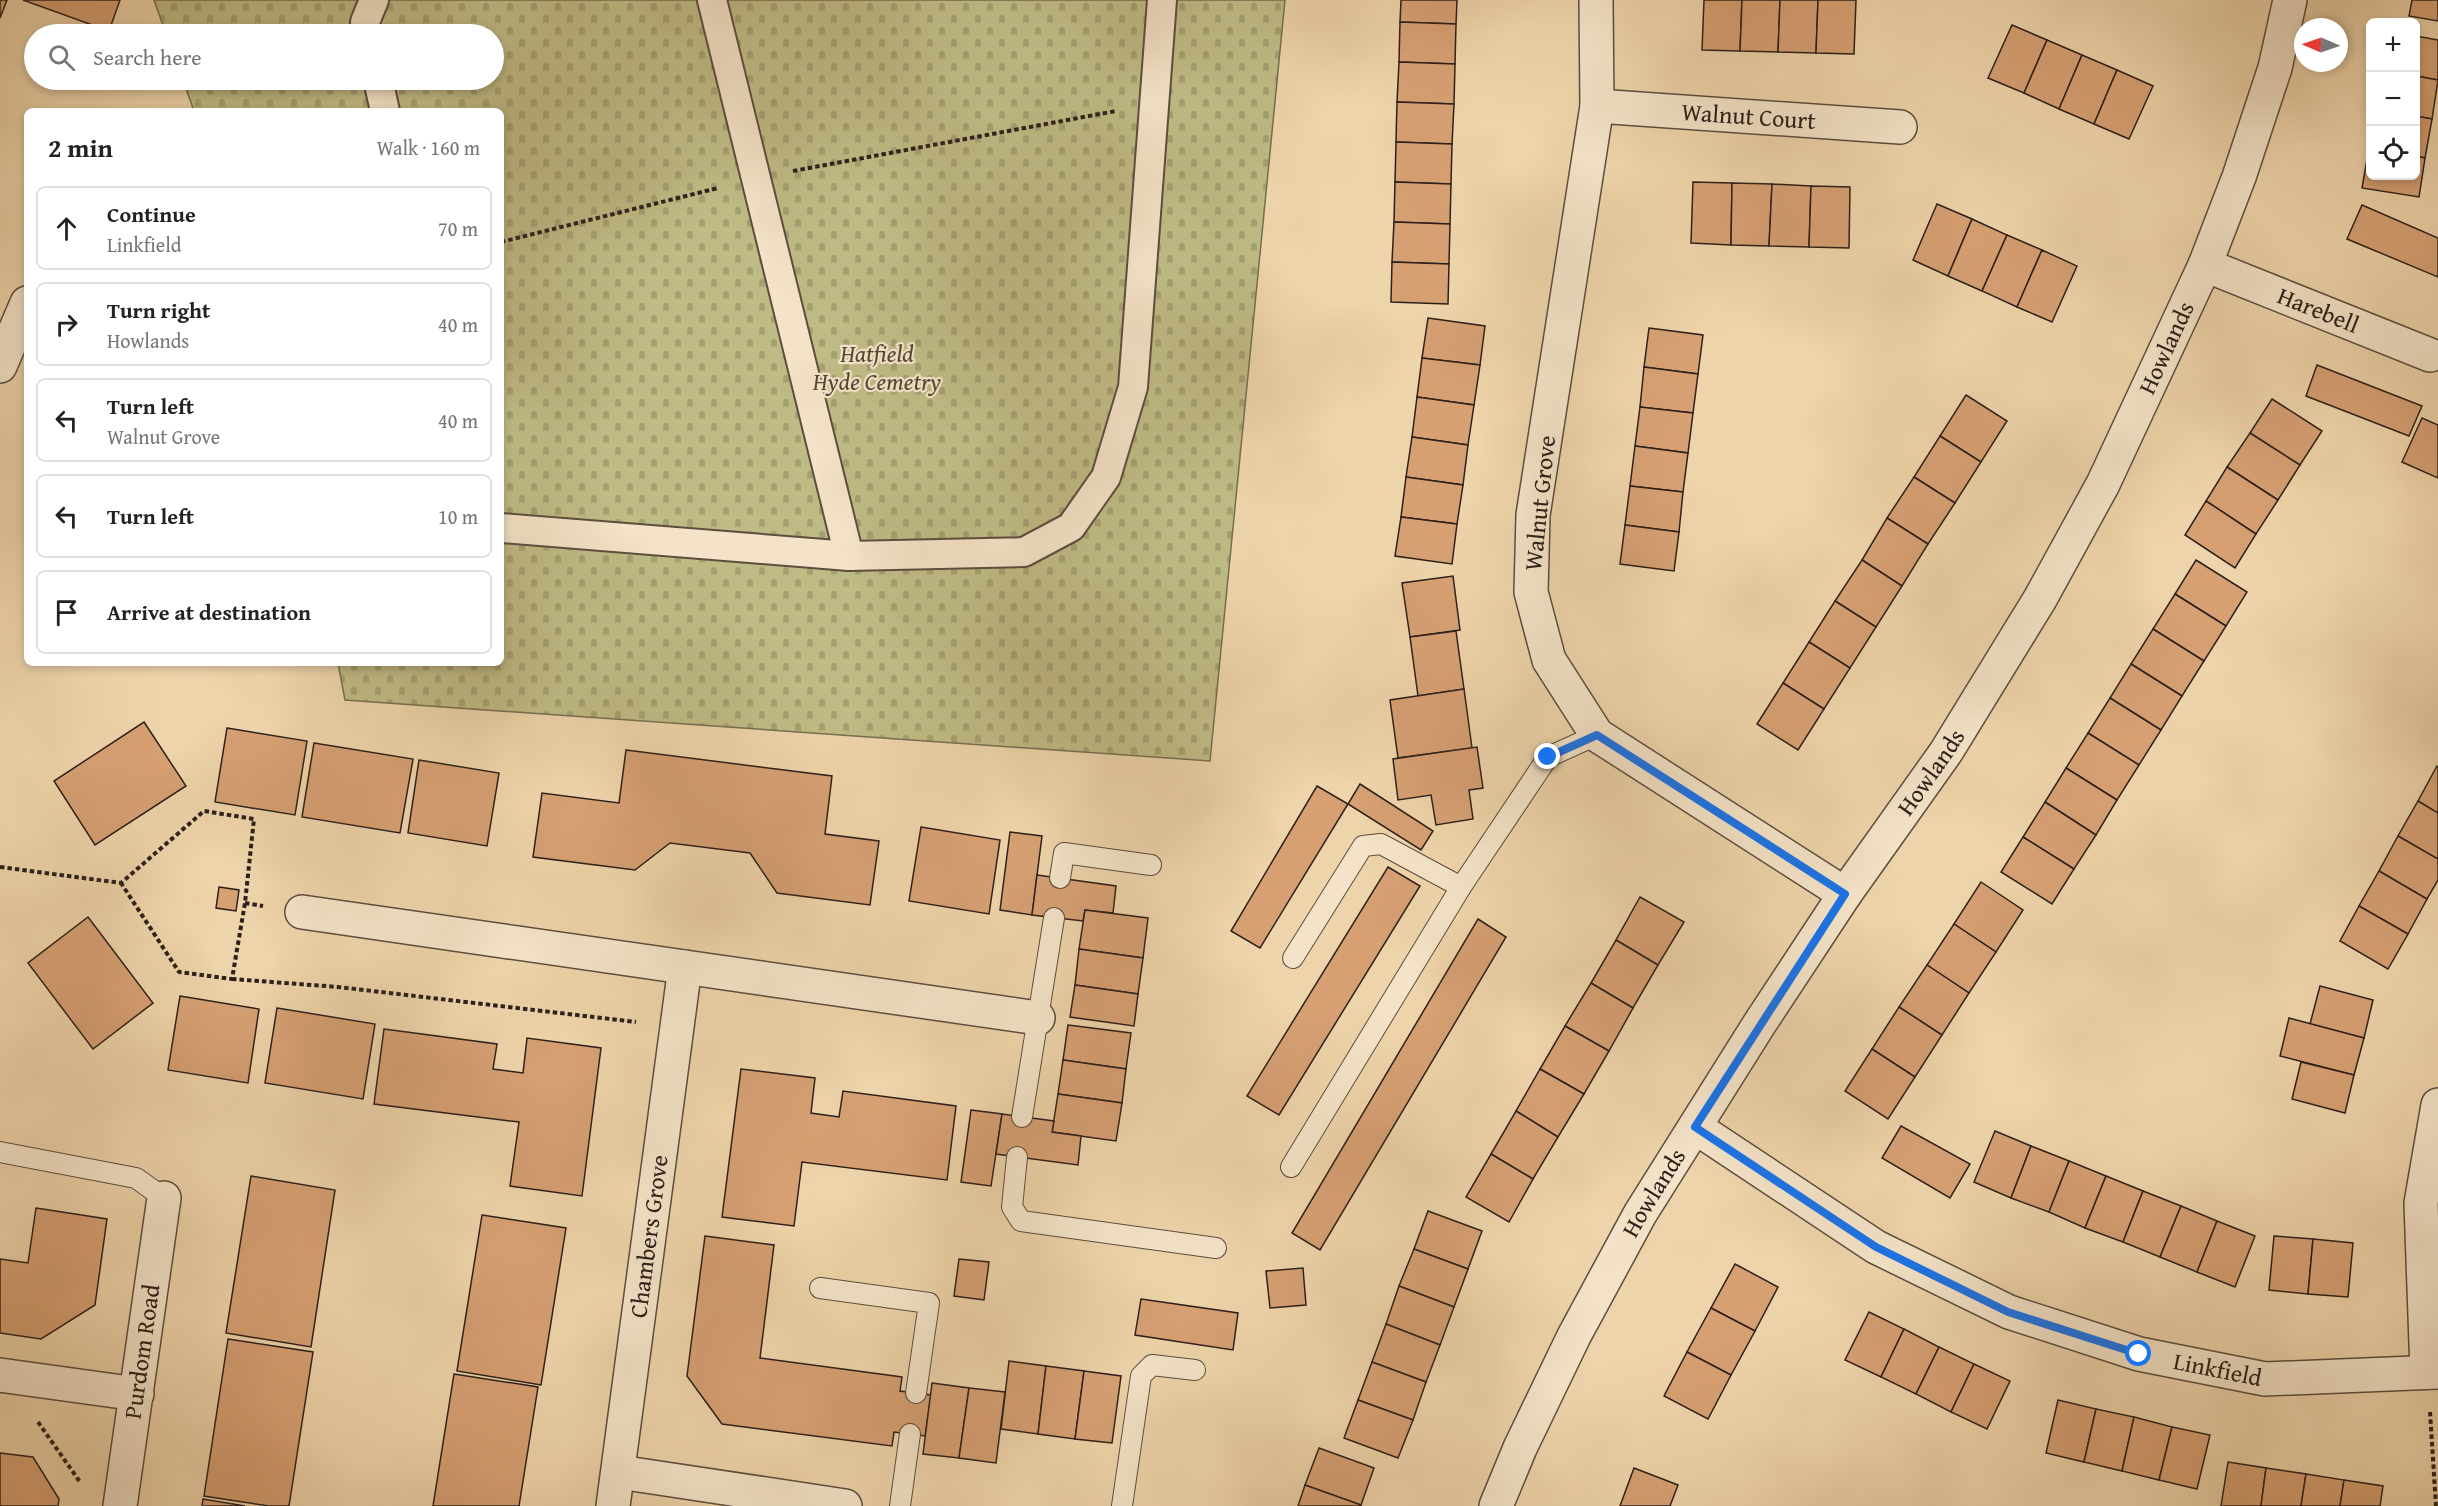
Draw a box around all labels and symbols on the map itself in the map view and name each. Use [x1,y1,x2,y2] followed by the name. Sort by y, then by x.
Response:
[2294,18,2348,72] north arrow
[1680,94,1817,138] street label: Walnut Court
[2272,278,2365,342] street label: Harebell
[2129,295,2203,400] street label: Howlands
[812,336,941,399] park label: Hatfield Hyde Cemetry
[1515,434,1564,572] street label: Walnut Grove
[1888,722,1973,823] street label: Howlands
[1534,743,1560,769] route end
[1613,1141,1694,1243] street label: Howlands
[620,1153,677,1320] street label: Chambers Grove
[115,1282,169,1421] street label: Purdom Road
[2125,1340,2151,1366] route start
[2171,1343,2265,1395] street label: Linkfield

